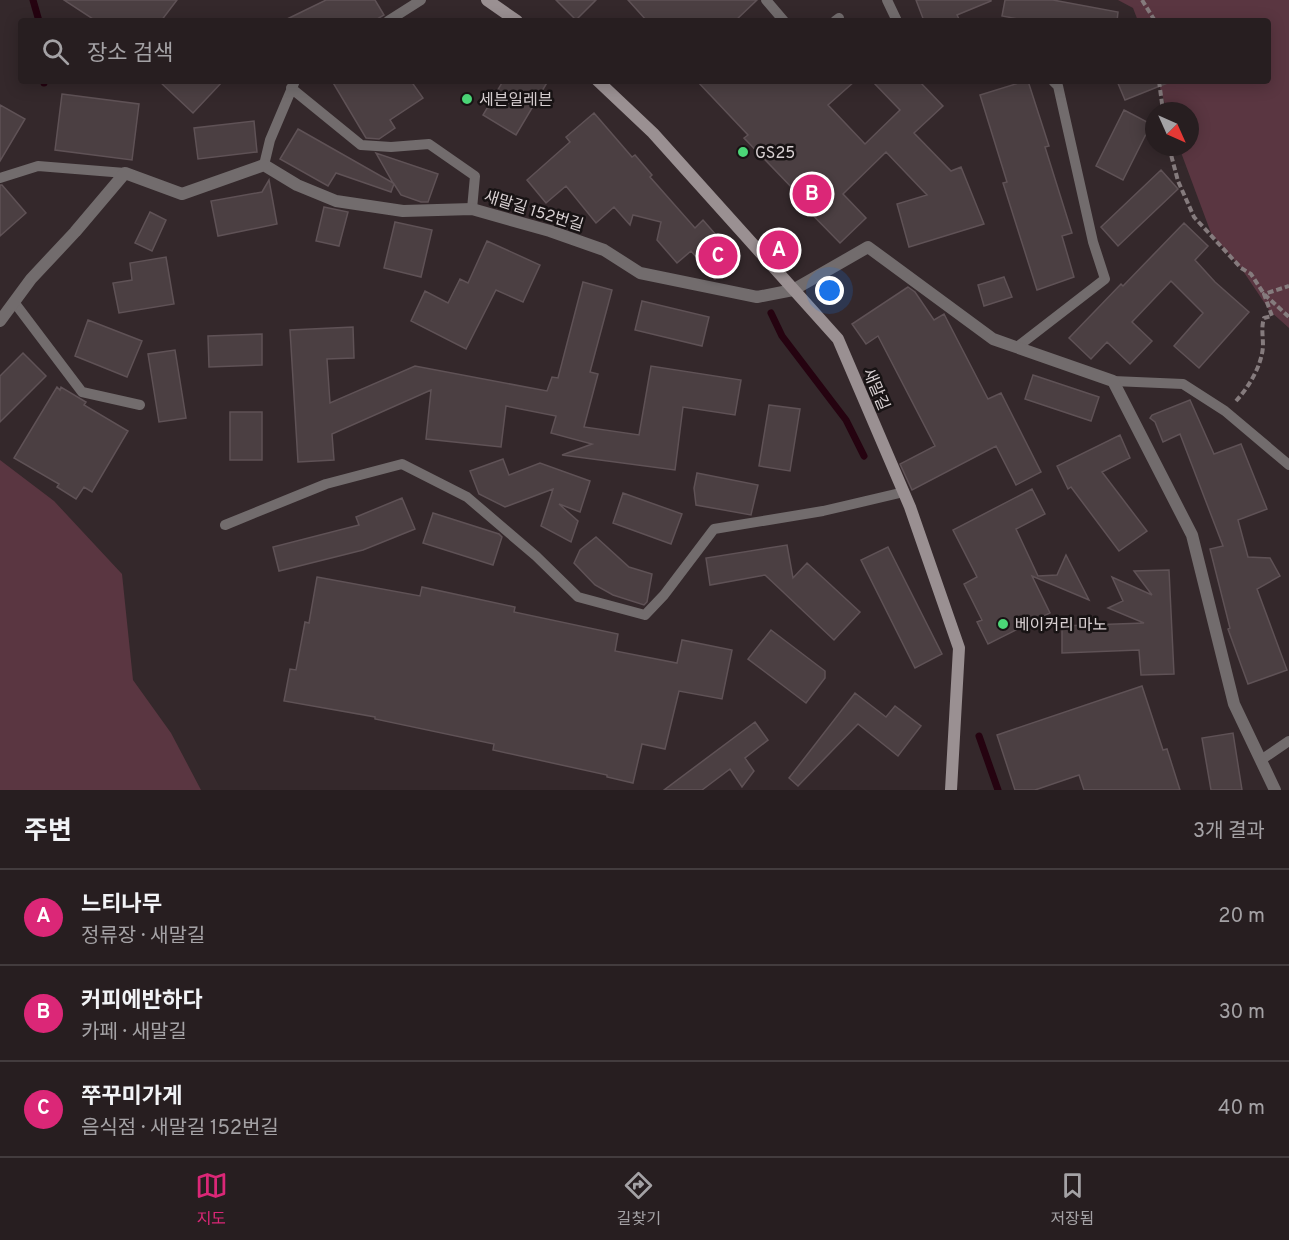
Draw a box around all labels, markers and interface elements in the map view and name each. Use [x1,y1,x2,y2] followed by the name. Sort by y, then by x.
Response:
[18,18,1271,84] search box
[39,35,72,68] icon: search
[87,41,173,68] text: 장소 검색
[479,91,553,111] place label: 세븐일레븐
[460,92,474,106] marker: 세븐일레븐
[1145,102,1199,156] north arrow
[755,144,795,164] place label: GS25
[736,145,750,159] marker: GS25
[792,172,832,216] pin: B
[481,187,586,237] street label: 새말길 152번길
[760,228,798,272] pin: A
[698,234,738,278] pin: C
[815,276,844,305] your location
[857,366,893,414] street label: 새말길
[1015,616,1107,636] place label: 베이커리 마노
[996,617,1010,631] marker: 베이커리 마노
[24,816,72,849] text: 주변
[1193,819,1265,845] text: 3개 결과
[81,892,162,919] text: 느티나무
[36,904,51,930] text: A
[1218,904,1265,930] text: 20 m
[81,924,205,950] text: 정류장 · 새말길
[81,988,202,1015] text: 커피에반하다
[37,1000,50,1026] text: B
[1219,1000,1265,1026] text: 30 m
[81,1020,187,1046] text: 카페 · 새말길
[81,1084,182,1111] text: 쭈꾸미가게
[37,1096,50,1122] text: C
[1218,1096,1265,1122] text: 40 m
[81,1116,279,1142] text: 음식점 · 새말길 152번길
[195,1169,228,1230] tab: 지도
[617,1169,661,1230] tab: 길찾기
[1050,1169,1094,1230] tab: 저장됨

